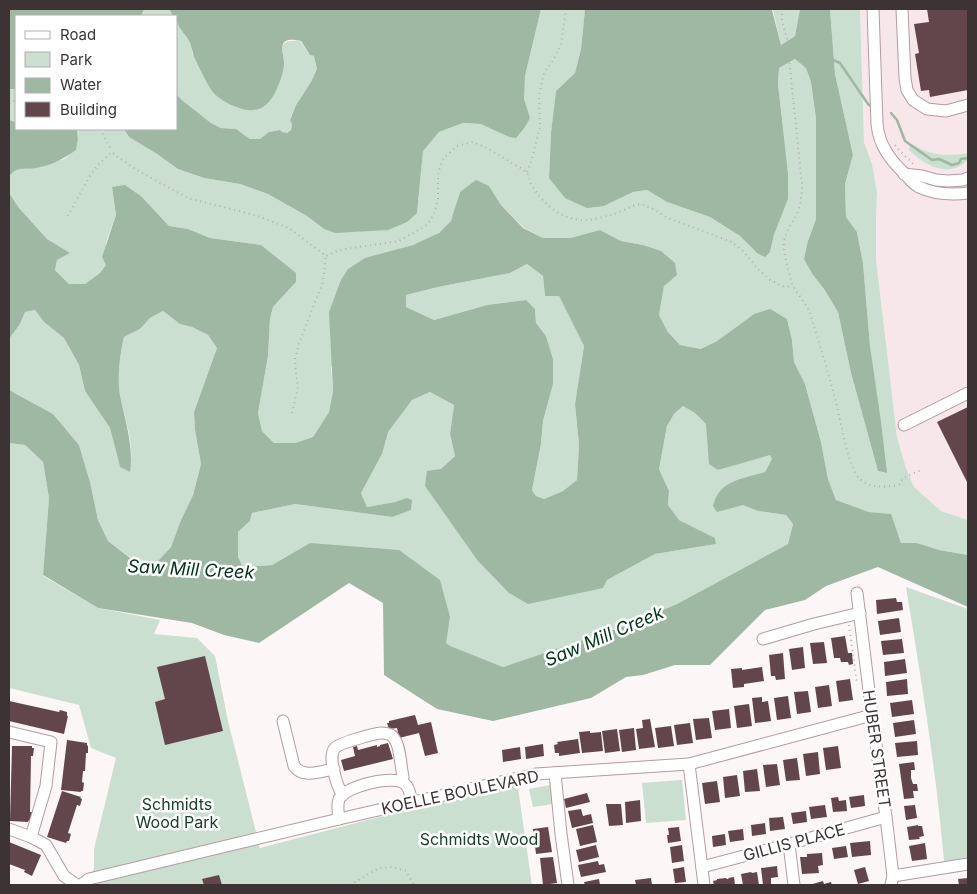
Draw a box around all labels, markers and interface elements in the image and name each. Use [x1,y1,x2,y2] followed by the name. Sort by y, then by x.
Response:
[15,15,178,130] legend
[60,25,96,44] text: Road
[60,50,93,69] text: Park
[60,75,102,94] text: Water
[60,100,117,119] text: Building
[127,555,256,583] water label: Saw Mill Creek
[541,601,668,670] water label: Saw Mill Creek
[859,689,895,809] street label: HUBER STREET
[379,766,541,818] street label: KOELLE BOULEVARD
[136,794,219,832] park label: Schmidts Wood Park
[741,819,847,865] street label: GILLIS PLACE
[420,829,538,849] park label: Schmidts Wood

